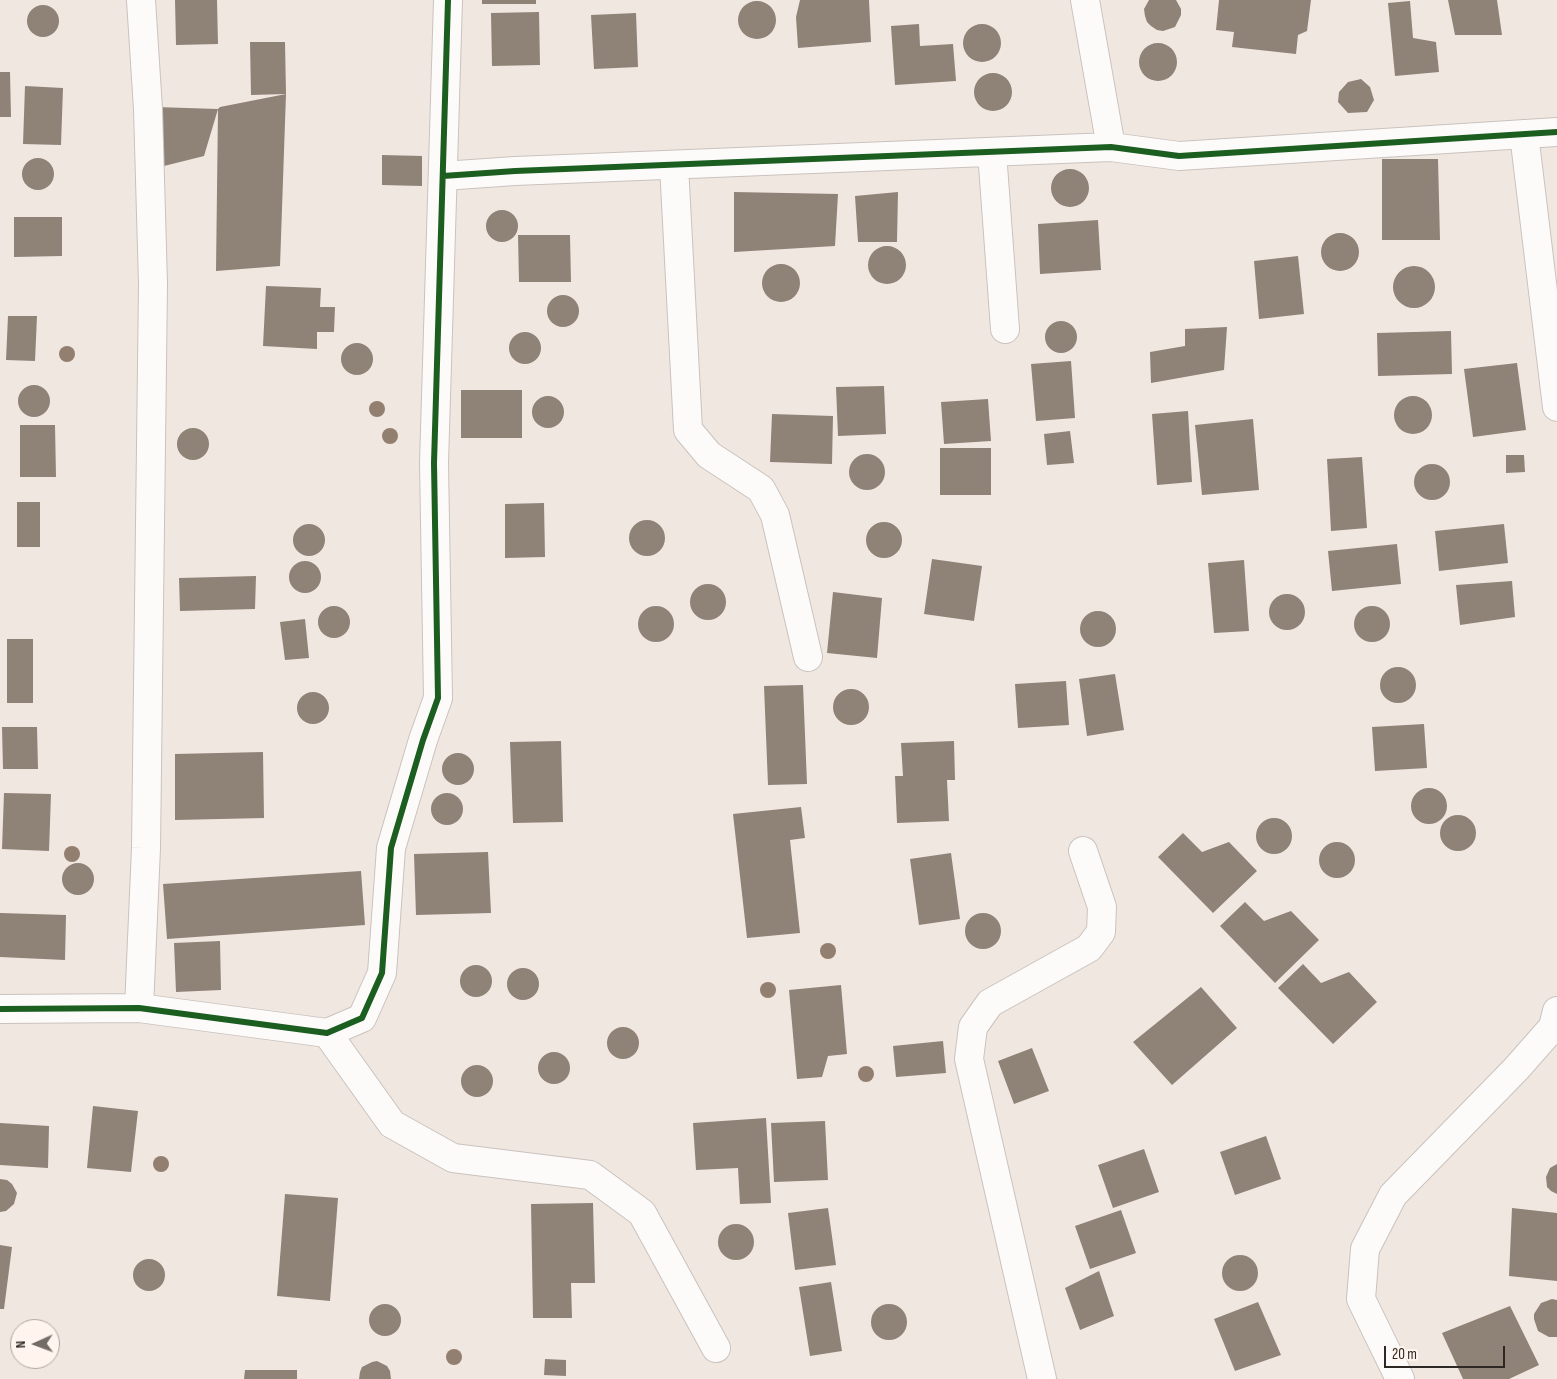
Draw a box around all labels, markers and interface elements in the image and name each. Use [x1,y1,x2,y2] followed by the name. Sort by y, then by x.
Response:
[10,1319,60,1369] north arrow
[1387,1336,1508,1368] scale bar
[12,1340,29,1349] text: N
[1392,1345,1417,1364] text: 20 m

